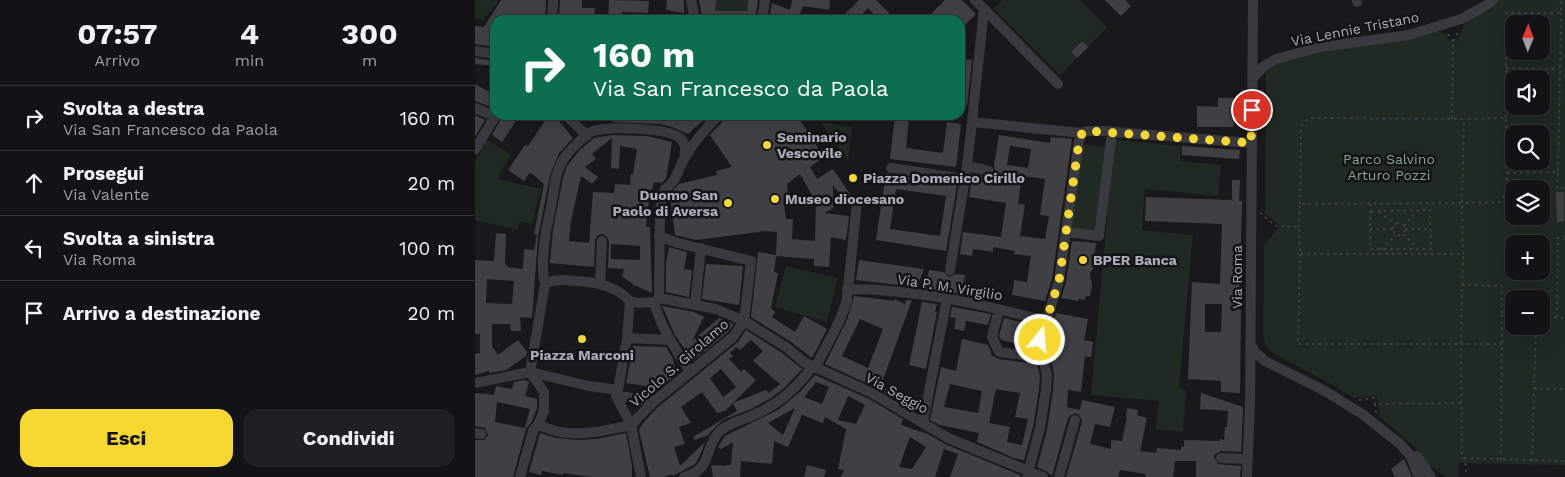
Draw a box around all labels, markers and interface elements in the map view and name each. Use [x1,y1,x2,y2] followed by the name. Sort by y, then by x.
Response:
[1290,9,1420,49] street label: Via Lennie Tristano
[1505,15,1550,60] north arrow
[1505,15,1550,335] map controls
[77,16,157,51] text: 07:57
[240,16,259,51] text: 4
[341,16,398,51] text: 300
[593,34,695,76] text: 160 m
[510,35,575,100] icon: right
[94,51,140,70] text: Arrivo
[235,51,264,70] text: min
[362,51,377,70] text: m
[1505,70,1550,115] button: sound
[593,76,888,101] text: Via San Francesco da Paola
[1231,89,1273,131] pin
[1238,96,1266,124] icon: arrive
[63,97,204,120] text: Svolta a destra
[20,104,48,132] icon: right
[400,107,455,130] text: 160 m
[63,120,278,139] text: Via San Francesco da Paola
[1505,125,1550,170] button: search
[777,129,847,161] place label: Seminario Vescovile
[761,139,773,151] marker: Seminario Vescovile
[1343,151,1435,183] park label: Parco Salvino Arturo Pozzi
[63,162,144,185] text: Prosegui
[20,169,48,197] icon: ahead
[863,170,1025,186] place label: Piazza Domenico Cirillo
[408,172,455,195] text: 20 m
[847,172,859,184] marker: Piazza Domenico Cirillo
[1505,180,1550,225] button: layers
[63,185,150,204] text: Via Valente
[613,187,719,219] place label: Duomo San Paolo di Aversa
[785,191,904,207] place label: Museo diocesano
[769,193,781,205] marker: Museo diocesano
[722,197,734,209] marker: Duomo San Paolo di Aversa
[63,227,214,250] text: Svolta a sinistra
[20,234,48,262] icon: left
[1505,235,1550,280] button: +
[399,237,455,260] text: 100 m
[1229,245,1245,309] street label: Via Roma
[63,250,136,269] text: Via Roma
[1093,252,1178,268] place label: BPER Banca
[1077,254,1089,266] marker: BPER Banca
[896,271,1004,303] street label: Via P. M. Virgilio
[1505,290,1550,335] button: −
[20,299,48,327] icon: arrive
[63,302,260,325] text: Arrivo a destinazione
[408,302,455,325] text: 20 m
[1013,313,1065,365] position arrow
[626,316,732,410] street label: Vicolo S. Girolamo
[576,333,588,345] marker: Piazza Marconi
[530,347,634,363] place label: Piazza Marconi
[863,369,931,417] street label: Via Seggio
[20,409,233,467] button: Esci
[243,409,455,467] button: Condividi

